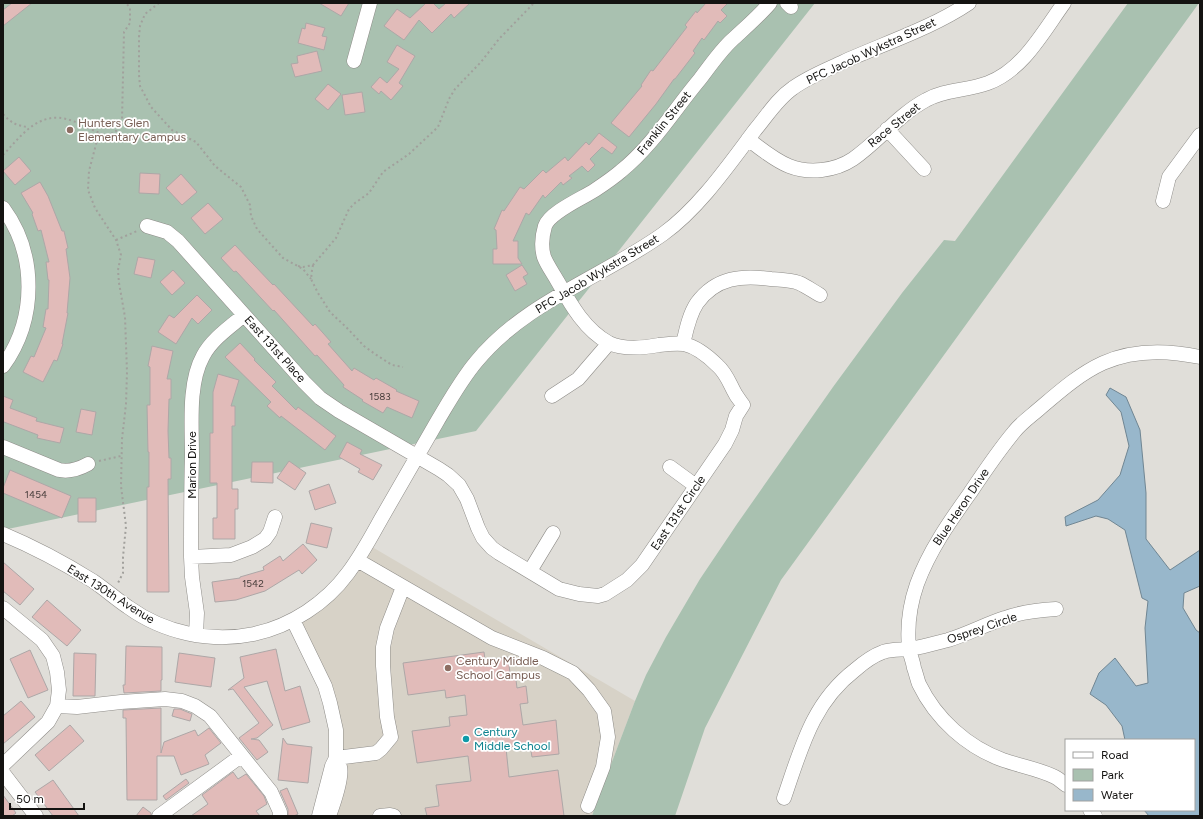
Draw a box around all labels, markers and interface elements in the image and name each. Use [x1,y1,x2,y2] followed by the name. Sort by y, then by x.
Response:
[804,15,938,87] street label: PFC Jacob Wykstra Street
[634,88,694,158] street label: Franklin Street
[865,99,923,150] street label: Race Street
[78,116,186,144] place label: Hunters Glen Elementary Campus
[65,125,75,135] marker: Hunters Glen Elementary Campus
[533,231,662,316] street label: PFC Jacob Wykstra Street
[241,313,309,385] street label: East 131st Place
[369,390,391,403] house number: 1583
[185,431,199,499] street label: Marion Drive
[930,465,992,548] street label: Blue Heron Drive
[648,473,708,553] street label: East 131st Circle
[25,488,47,501] house number: 1454
[65,561,158,627] street label: East 130th Avenue
[242,577,264,590] house number: 1542
[945,609,1019,646] street label: Osprey Circle
[456,654,541,682] place label: Century Middle School Campus
[443,663,453,673] marker: Century Middle School Campus
[474,725,550,753] place label: Century Middle School
[461,734,471,744] marker: Century Middle School
[1065,739,1195,811] legend
[1101,748,1129,762] text: Road
[1101,768,1124,782] text: Park
[10,785,84,811] scale bar
[1101,788,1133,802] text: Water
[16,792,44,806] text: 50 m

